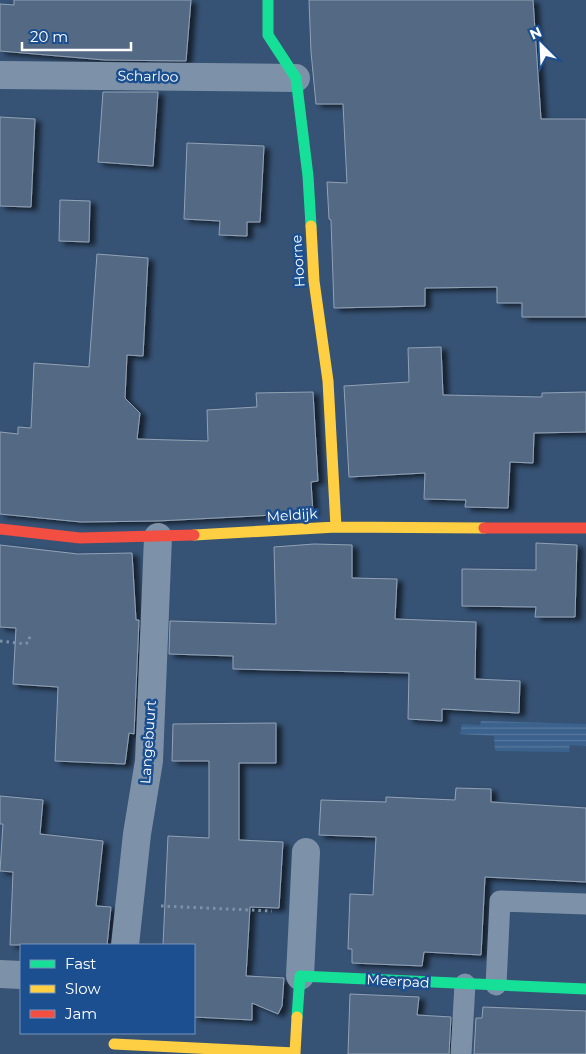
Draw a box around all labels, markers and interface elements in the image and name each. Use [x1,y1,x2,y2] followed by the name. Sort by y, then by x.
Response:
[22,20,131,52] scale bar
[516,20,566,70] north arrow
[527,23,545,44] text: N
[30,27,68,46] text: 20 m
[117,66,179,86] street label: Scharloo
[287,234,309,288] street label: Hoorne
[266,504,319,526] street label: Meldijk
[136,699,160,784] street label: Langebuurt
[20,944,195,1034] legend
[65,954,96,973] text: Fast
[366,970,430,992] street label: Meerpad
[65,979,101,998] text: Slow
[64,1004,97,1023] text: Jam

